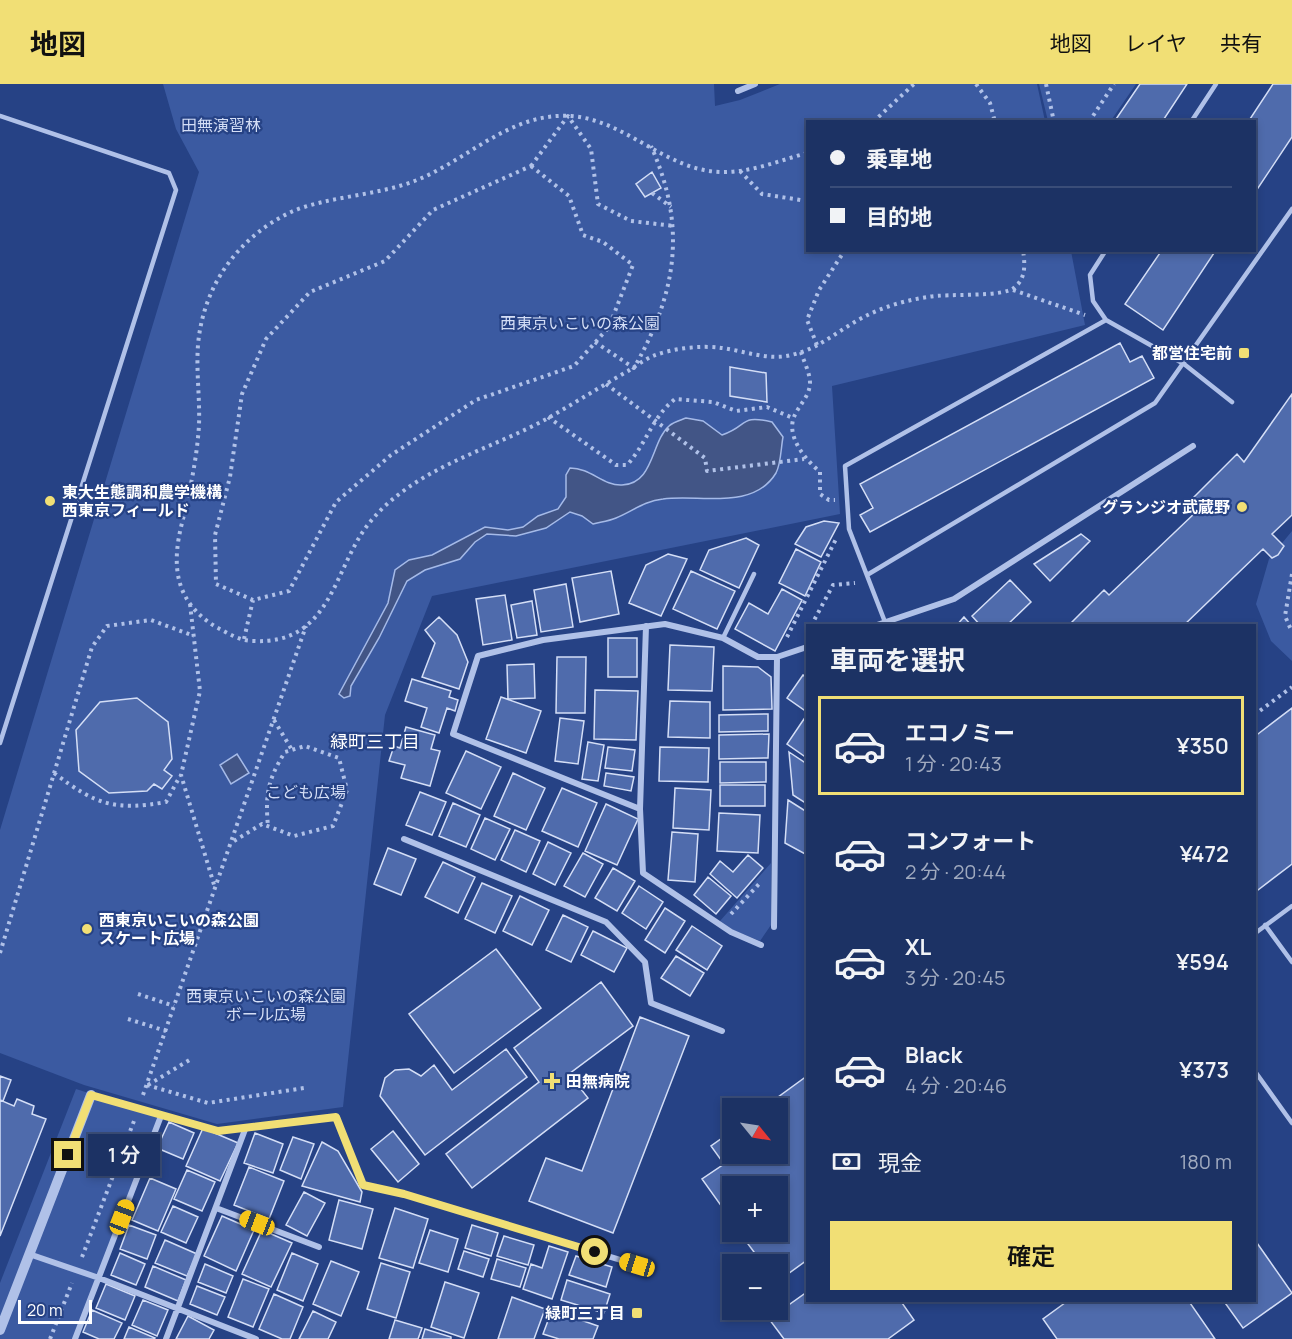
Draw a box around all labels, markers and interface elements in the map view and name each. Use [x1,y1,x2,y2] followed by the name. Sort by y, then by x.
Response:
[30,24,86,62] text: 地図
[1050,29,1092,57] text: 地図
[1125,29,1187,57] text: レイヤ
[1220,29,1262,57] text: 共有
[181,114,261,136] park label: 田無演習林
[866,144,932,174] text: 乗車地
[866,202,932,232] text: 目的地
[500,312,660,334] park label: 西東京いこいの森公園
[1152,342,1232,364] place label: 都営住宅前
[1237,346,1251,360] marker: 都営住宅前
[62,481,222,521] place label: 東大生態調和農学機構 西東京フィールド
[43,494,57,508] marker: 東大生態調和農学機構 西東京フィールド
[1102,496,1230,518] place label: グランジオ武蔵野
[1235,500,1249,514] marker: グランジオ武蔵野
[830,641,965,678] text: 車両を選択
[905,718,1015,748] text: エコノミー
[833,719,887,773] icon: car
[330,729,420,753] district label: 緑町三丁目
[1176,731,1229,761] text: ¥350
[905,750,1002,777] text: 1 分 · 20:43
[266,781,346,803] park label: こども広場
[905,826,1036,856] text: コンフォート
[833,827,887,881] icon: car
[1180,839,1229,869] text: ¥472
[905,858,1006,885] text: 2 分 · 20:44
[99,909,259,949] place label: 西東京いこいの森公園 スケート広場
[80,922,94,936] marker: 西東京いこいの森公園 スケート広場
[905,932,931,962] text: XL
[833,935,887,989] icon: car
[1176,947,1229,977] text: ¥594
[905,964,1006,991] text: 3 分 · 20:45
[186,985,346,1025] park label: 西東京いこいの森公園 ボール広場
[905,1040,962,1070] text: Black
[833,1043,887,1097] icon: car
[1179,1055,1229,1085] text: ¥373
[566,1070,630,1092] place label: 田無病院
[543,1072,561,1090] marker: 田無病院
[905,1072,1007,1099] text: 4 分 · 20:46
[722,1098,788,1164] north arrow
[722,1098,788,1320] map controls
[89,1134,161,1176] callout: 1 分
[54,1141,81,1168] route end
[108,1141,140,1168] text: 1 分
[830,1145,863,1178] icon: cash
[878,1148,922,1178] text: 現金
[1179,1148,1232,1175] text: 180 m
[722,1176,788,1242] button: +
[107,1197,137,1237] car
[237,1208,277,1238] car
[830,1221,1232,1290] button: 確定
[581,1238,608,1265] route start
[617,1251,657,1279] car
[722,1254,788,1320] button: −
[18,1297,92,1324] scale bar
[27,1299,63,1321] text: 20 m
[545,1302,625,1324] place label: 緑町三丁目
[630,1306,644,1320] marker: 緑町三丁目

